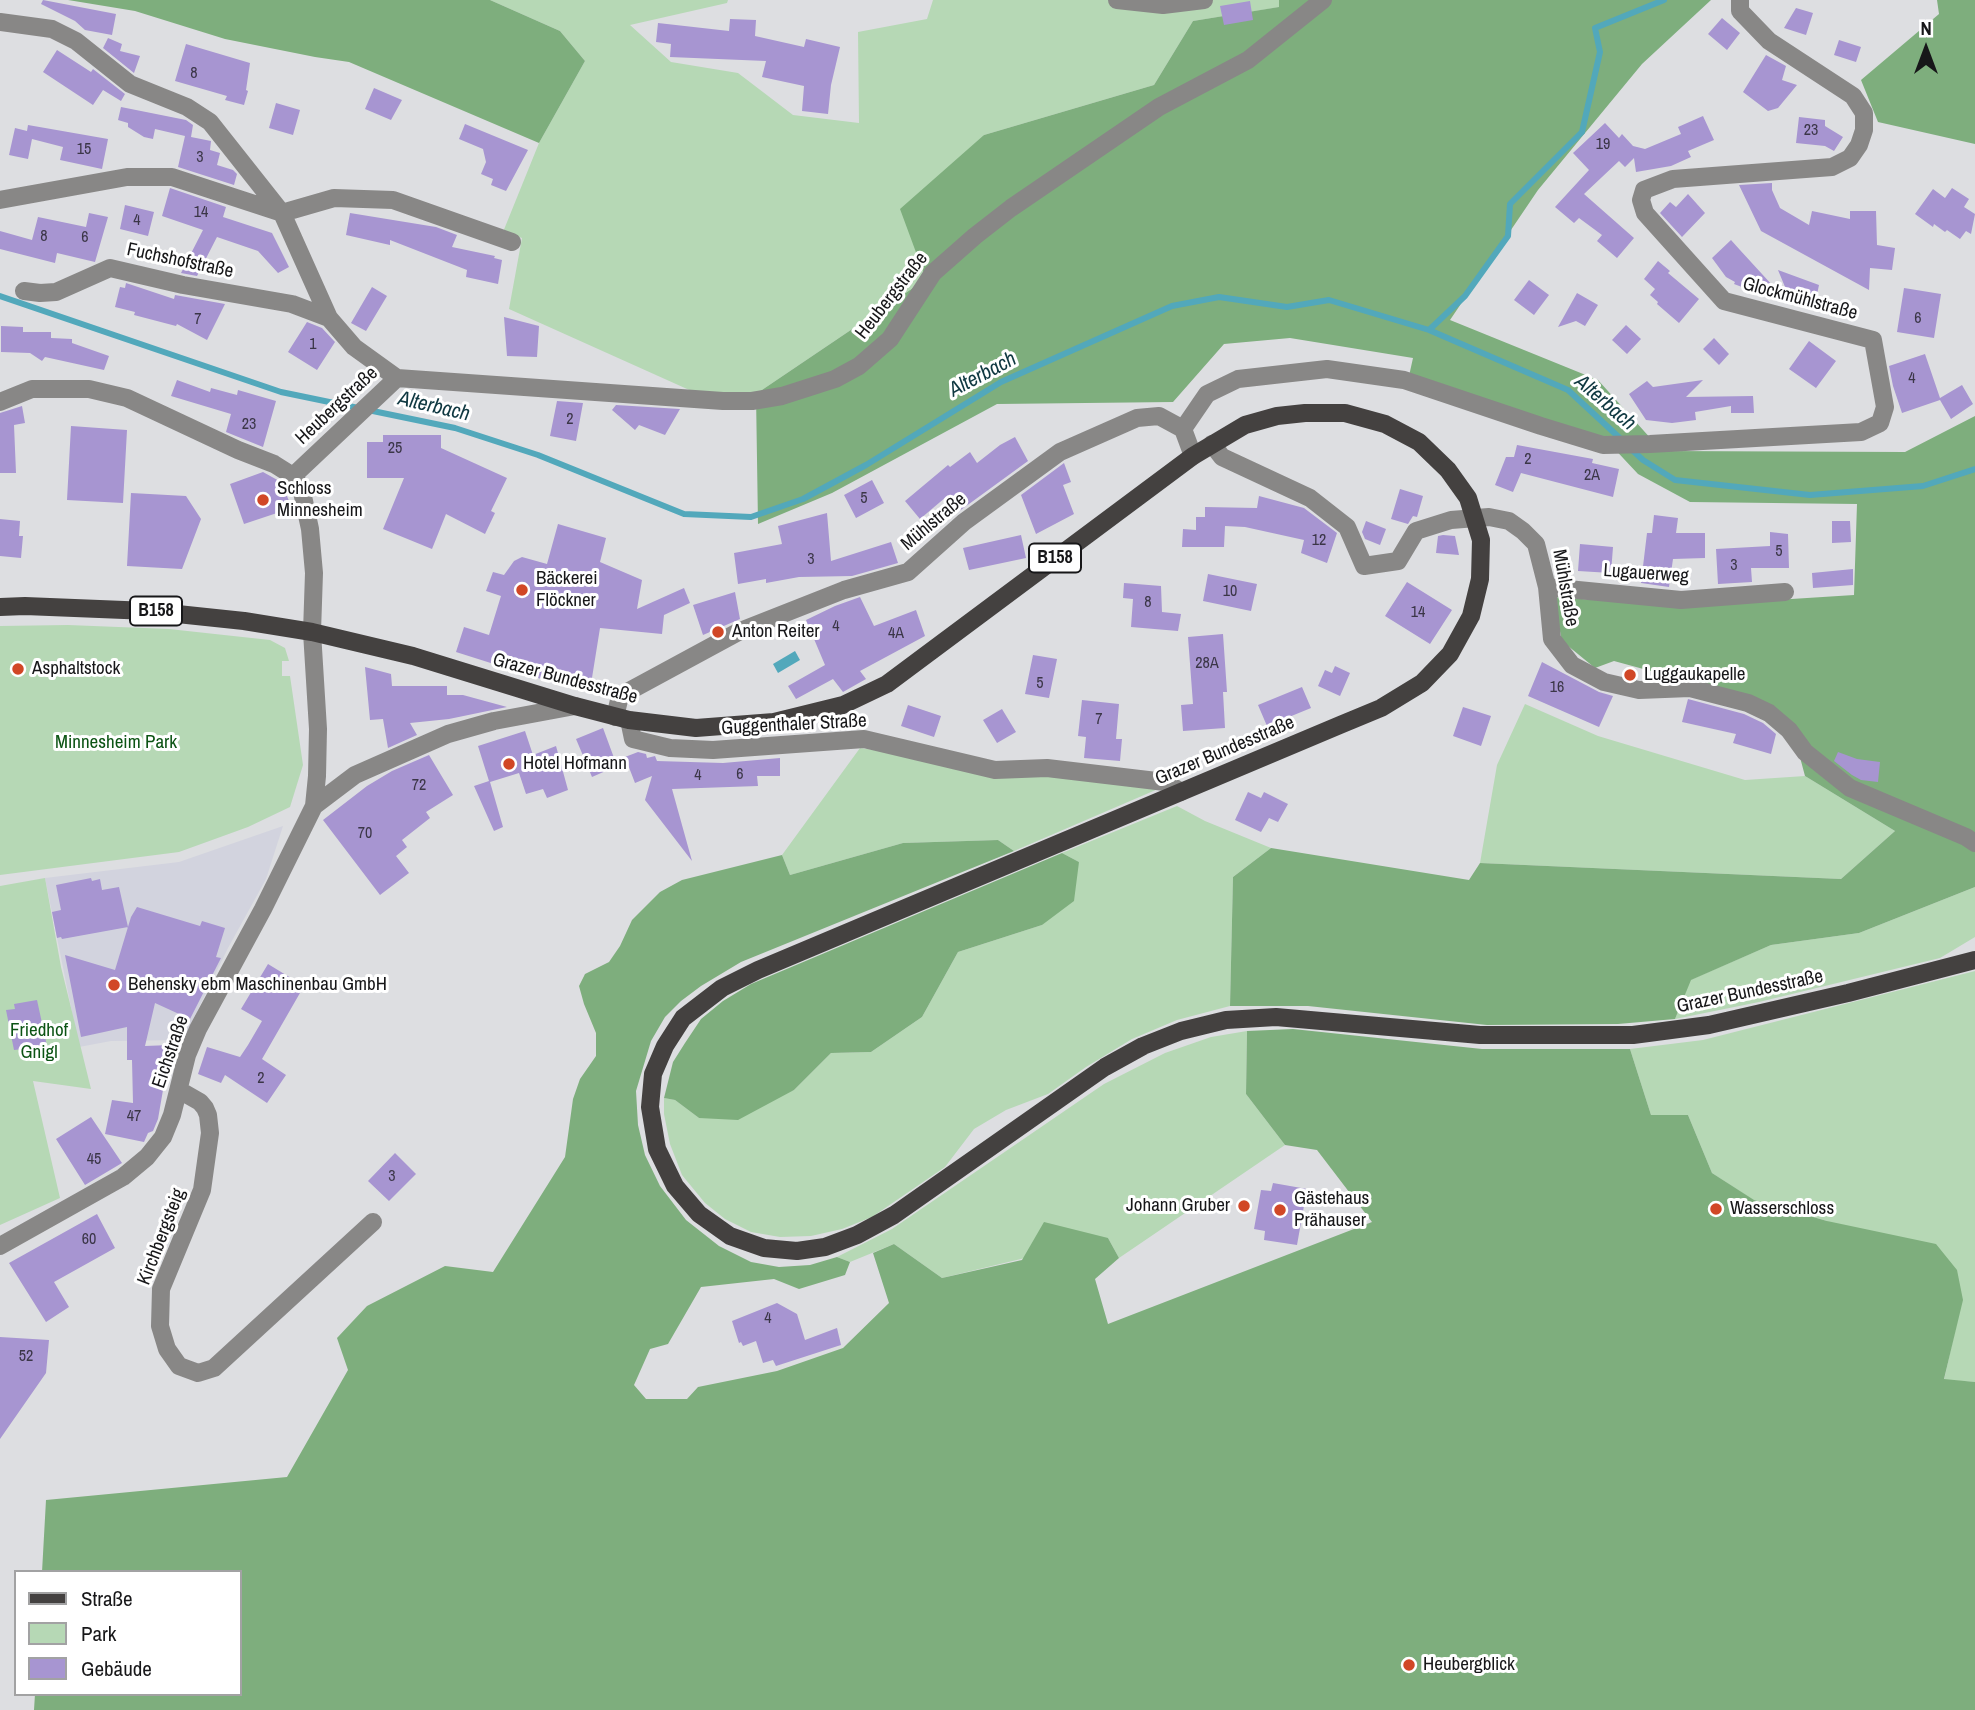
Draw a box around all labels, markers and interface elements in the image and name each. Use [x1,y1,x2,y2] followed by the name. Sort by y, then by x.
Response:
[1891,14,1961,84] north arrow
[1920,15,1932,41] text: N
[190,64,198,84] house number: 8
[1804,121,1818,141] house number: 23
[1596,135,1610,155] house number: 19
[77,140,91,160] house number: 15
[196,148,204,168] house number: 3
[194,203,208,223] house number: 14
[133,211,141,231] house number: 4
[40,227,48,247] house number: 8
[81,228,89,248] house number: 6
[125,239,235,283] street label: Fuchshofstraße
[851,248,933,344] street label: Heubergstraße
[1740,273,1860,325] street label: Glockmühlstraße
[1914,309,1922,329] house number: 6
[194,310,202,330] house number: 7
[309,335,317,355] house number: 1
[945,347,1021,403] water label: Alterbach
[291,362,383,450] street label: Heubergstraße
[1908,369,1916,389] house number: 4
[1569,370,1641,436] water label: Alterbach
[396,387,472,427] water label: Alterbach
[566,410,574,430] house number: 2
[242,415,256,435] house number: 23
[388,439,402,459] house number: 25
[1524,450,1532,470] house number: 2
[1584,466,1600,486] house number: 2A
[277,478,363,522] place label: Schloss Minnesheim
[897,488,971,556] street label: Mühlstraße
[860,489,868,509] house number: 5
[255,492,271,508] marker: Schloss Minnesheim
[1312,531,1326,551] house number: 12
[1775,542,1783,562] house number: 5
[1029,544,1081,572] road number: B158
[1547,548,1583,628] street label: Mühlstraße
[807,550,815,570] house number: 3
[1730,556,1738,576] house number: 3
[1602,560,1690,588] street label: Lugauerweg
[536,568,597,612] place label: Bäckerei Flöckner
[514,582,530,598] marker: Bäckerei Flöckner
[1223,582,1237,602] house number: 10
[1144,593,1152,613] house number: 8
[130,596,182,626] road number: B158
[1411,603,1425,623] house number: 14
[832,617,840,637] house number: 4
[732,621,819,643] place label: Anton Reiter
[710,624,726,640] marker: Anton Reiter
[888,624,904,644] house number: 4A
[490,649,640,709] street label: Grazer Bundesstraße
[1195,654,1219,674] house number: 28A
[32,658,120,680] place label: Asphaltstock
[10,661,26,677] marker: Asphaltstock
[1644,664,1745,686] place label: Luggaukapelle
[1622,667,1638,683] marker: Luggaukapelle
[1036,674,1044,694] house number: 5
[1550,678,1564,698] house number: 16
[721,710,867,740] street label: Guggenthaler Straße
[1095,710,1103,730] house number: 7
[1152,711,1298,791] street label: Grazer Bundesstraße
[55,732,177,754] park label: Minnesheim Park
[523,753,627,775] place label: Hotel Hofmann
[501,756,517,772] marker: Hotel Hofmann
[736,765,744,785] house number: 6
[694,766,702,786] house number: 4
[412,776,426,796] house number: 72
[358,824,372,844] house number: 70
[1675,965,1825,1019] street label: Grazer Bundesstraße
[128,974,387,996] place label: Behensky ebm Maschinenbau GmbH
[106,977,122,993] marker: Behensky ebm Maschinenbau GmbH
[148,1013,194,1091] street label: Eichstraße
[10,1020,68,1064] park label: Friedhof Gnigl
[257,1069,265,1089] house number: 2
[127,1107,141,1127] house number: 47
[87,1150,101,1170] house number: 45
[388,1167,396,1187] house number: 3
[133,1186,191,1288] street label: Kirchbergsteig
[1294,1188,1369,1232] place label: Gästehaus Prähauser
[1126,1195,1230,1217] place label: Johann Gruber
[1236,1198,1252,1214] marker: Johann Gruber
[1730,1198,1834,1220] place label: Wasserschloss
[1708,1201,1724,1217] marker: Wasserschloss
[1272,1202,1288,1218] marker: Gästehaus Prähauser
[82,1230,96,1250] house number: 60
[764,1309,772,1329] house number: 4
[19,1347,33,1367] house number: 52
[14,1570,242,1696] legend
[81,1584,133,1613] text: Straße
[81,1619,116,1648] text: Park
[81,1654,152,1683] text: Gebäude
[1423,1654,1515,1676] place label: Heubergblick
[1401,1657,1417,1673] marker: Heubergblick

